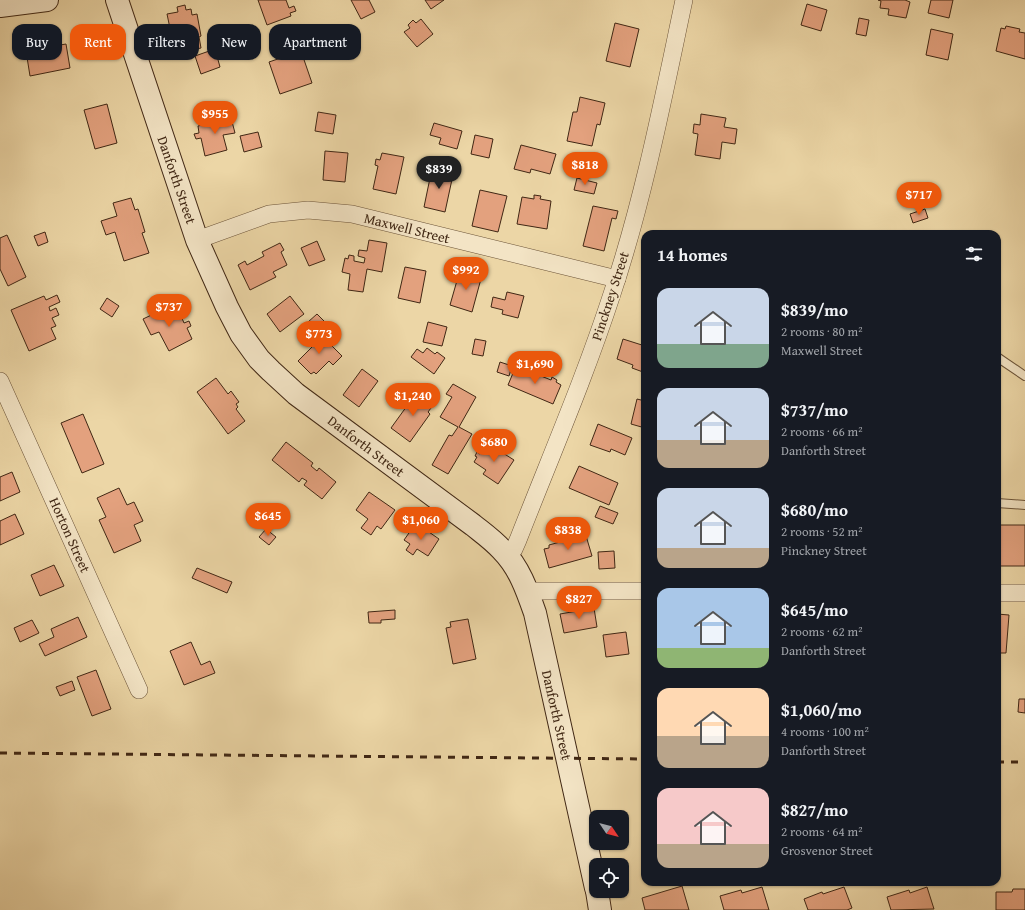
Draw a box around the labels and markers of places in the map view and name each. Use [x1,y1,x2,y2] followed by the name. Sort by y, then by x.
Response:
[191,101,239,135] pin: $955
[561,152,609,186] pin: $818
[415,156,463,190] pin: $839
[895,182,943,216] pin: $717
[442,257,490,291] pin: $992
[145,294,193,328] pin: $737
[295,321,343,355] pin: $773
[502,351,568,385] pin: $1,690
[380,383,446,417] pin: $1,240
[470,429,518,463] pin: $680
[244,503,292,537] pin: $645
[388,507,454,541] pin: $1,060
[544,517,592,551] pin: $838
[555,586,603,620] pin: $827

